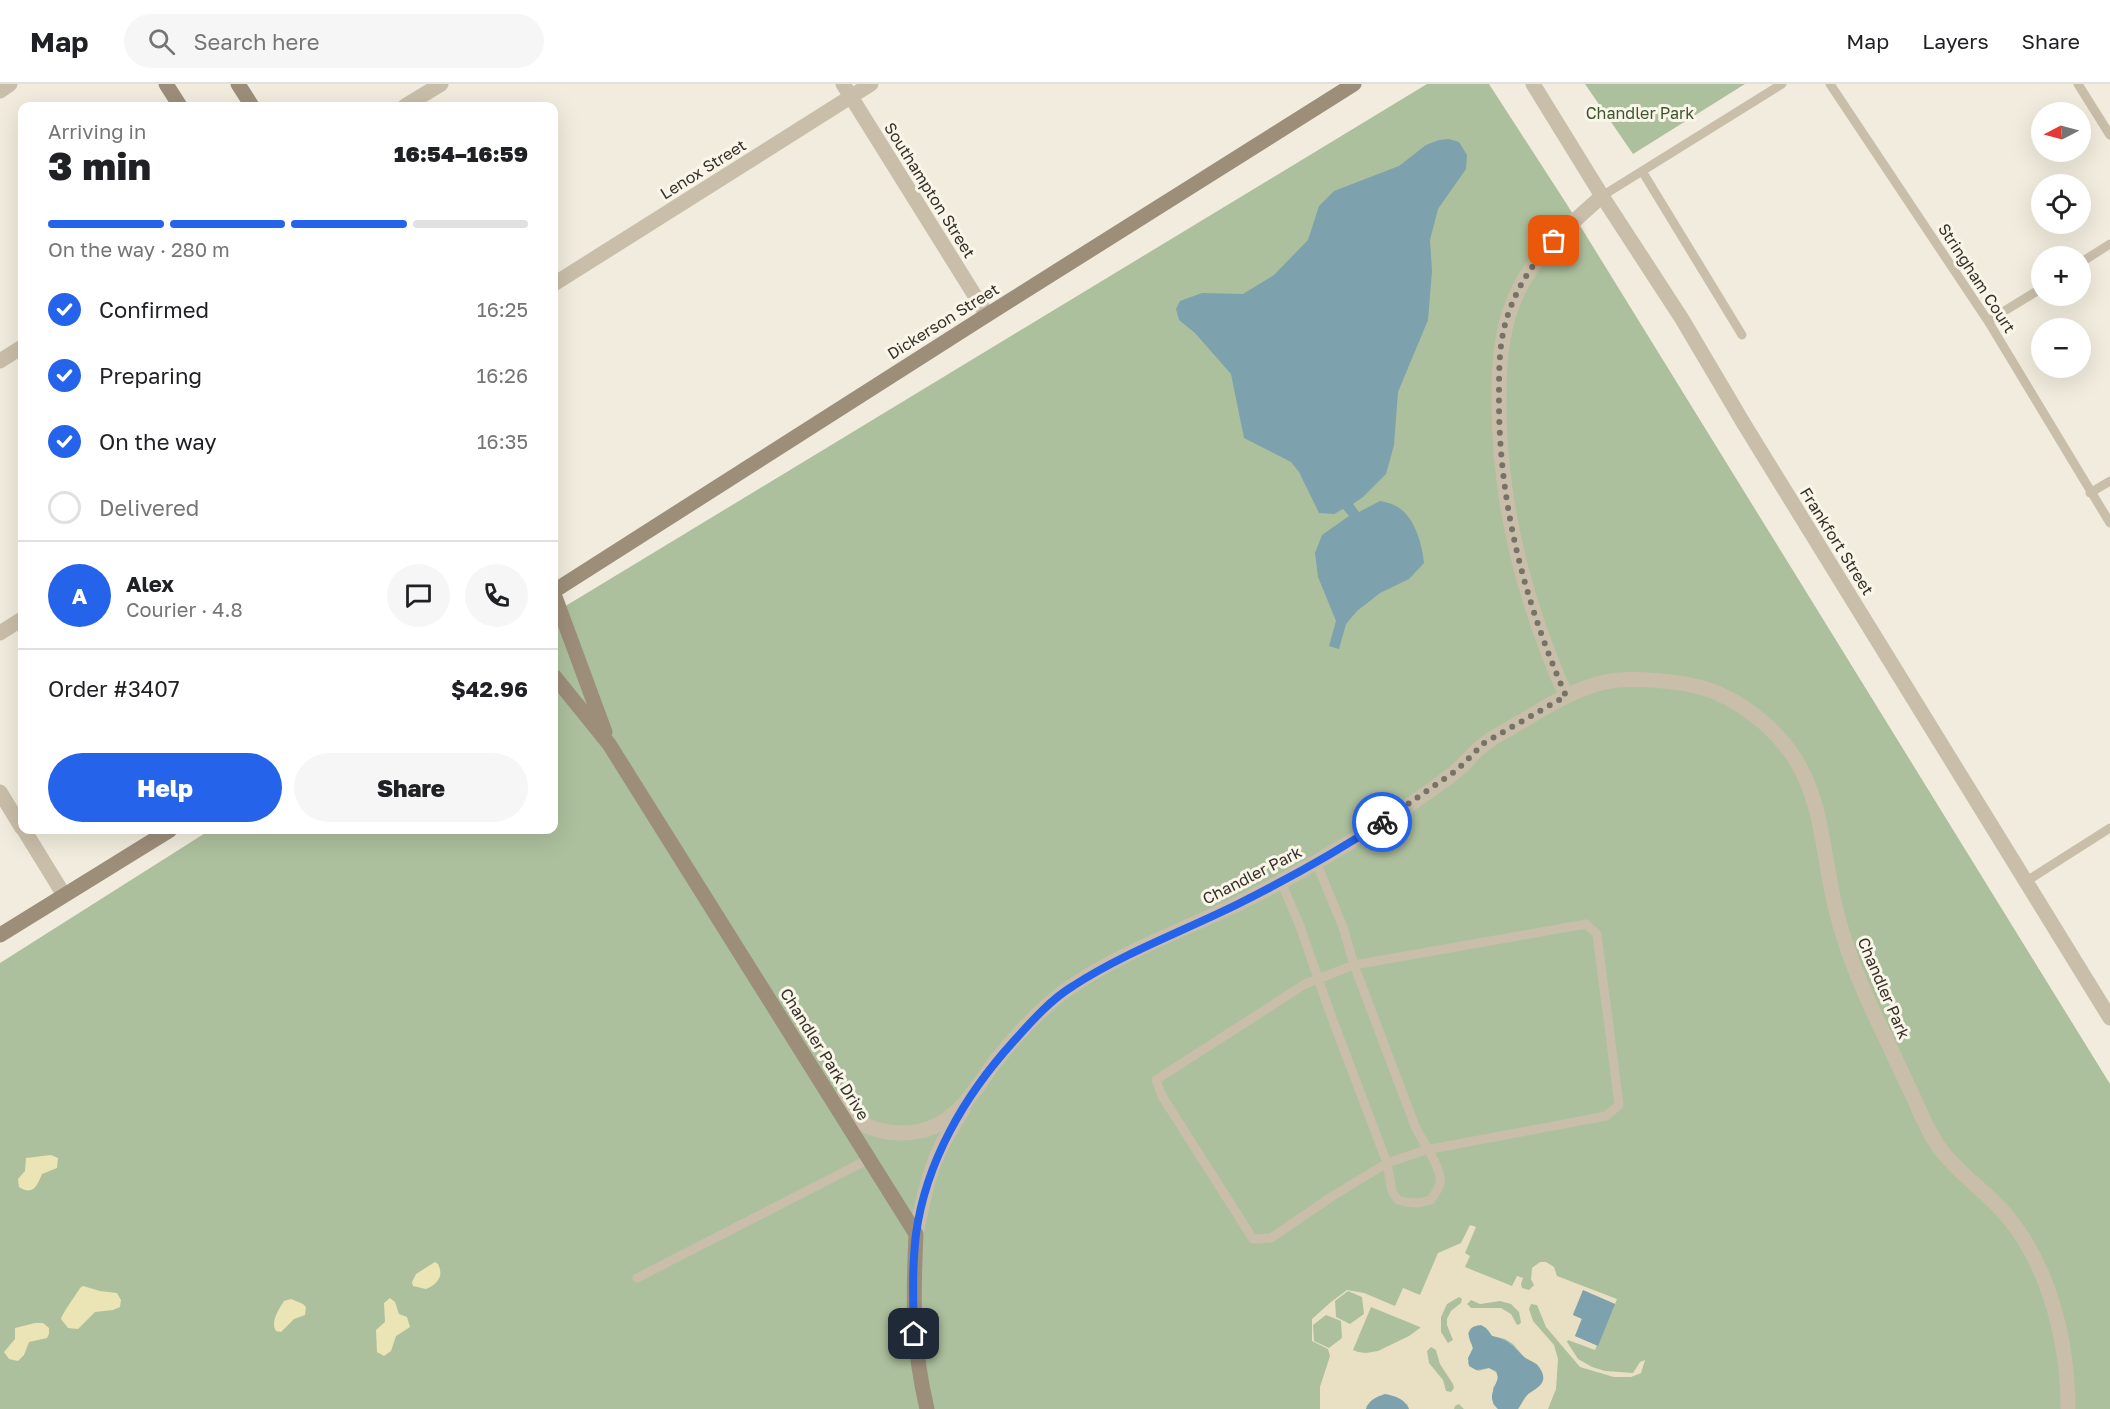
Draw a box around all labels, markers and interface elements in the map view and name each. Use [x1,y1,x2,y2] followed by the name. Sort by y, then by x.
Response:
[124,14,544,68] search box
[30,25,88,58] text: Map
[145,25,178,58] icon: search
[193,28,319,55] text: Search here
[1846,28,1889,54] text: Map
[1922,28,1989,54] text: Layers
[2022,28,2080,54] text: Share
[2031,102,2091,162] north arrow
[2031,102,2091,378] map controls
[1586,103,1694,123] park label: Chandler Park
[48,119,146,143] text: Arriving in
[880,119,980,261] street label: Southampton Street
[656,135,750,203] street label: Lenox Street
[394,140,528,167] text: 16:54–16:59
[48,142,151,189] text: 3 min
[2031,174,2091,234] button: locate
[1528,215,1579,266] pin
[1934,219,2020,337] street label: Stringham Court
[1537,224,1570,257] icon: bag
[48,237,230,261] text: On the way · 280 m
[2031,246,2091,306] button: +
[884,279,1002,363] street label: Dickerson Street
[48,293,81,326] icon: check
[99,296,209,323] text: Confirmed
[477,297,528,321] text: 16:25
[2031,318,2091,378] button: −
[48,359,81,392] icon: check
[99,362,202,389] text: Preparing
[477,363,528,387] text: 16:26
[48,425,81,458] icon: check
[99,428,217,455] text: On the way
[477,429,528,453] text: 16:35
[1796,483,1878,599] street label: Frankfort Street
[99,494,199,521] text: Delivered
[387,564,450,627] button: chat
[465,564,528,627] button: phone
[126,570,174,597] text: Alex
[72,582,87,609] text: A
[126,597,243,621] text: Courier · 4.8
[48,675,180,702] text: Order #3407
[451,675,528,702] text: $42.96
[48,753,282,822] button: Help
[294,753,528,822] button: Share
[1352,792,1412,852] courier
[1366,806,1399,839] icon: bike
[1199,841,1305,909] street label: Chandler Park
[1854,934,1914,1042] street label: Chandler Park
[776,984,874,1124] street label: Chandler Park Drive
[888,1308,939,1359] pin
[897,1317,930,1350] icon: home

